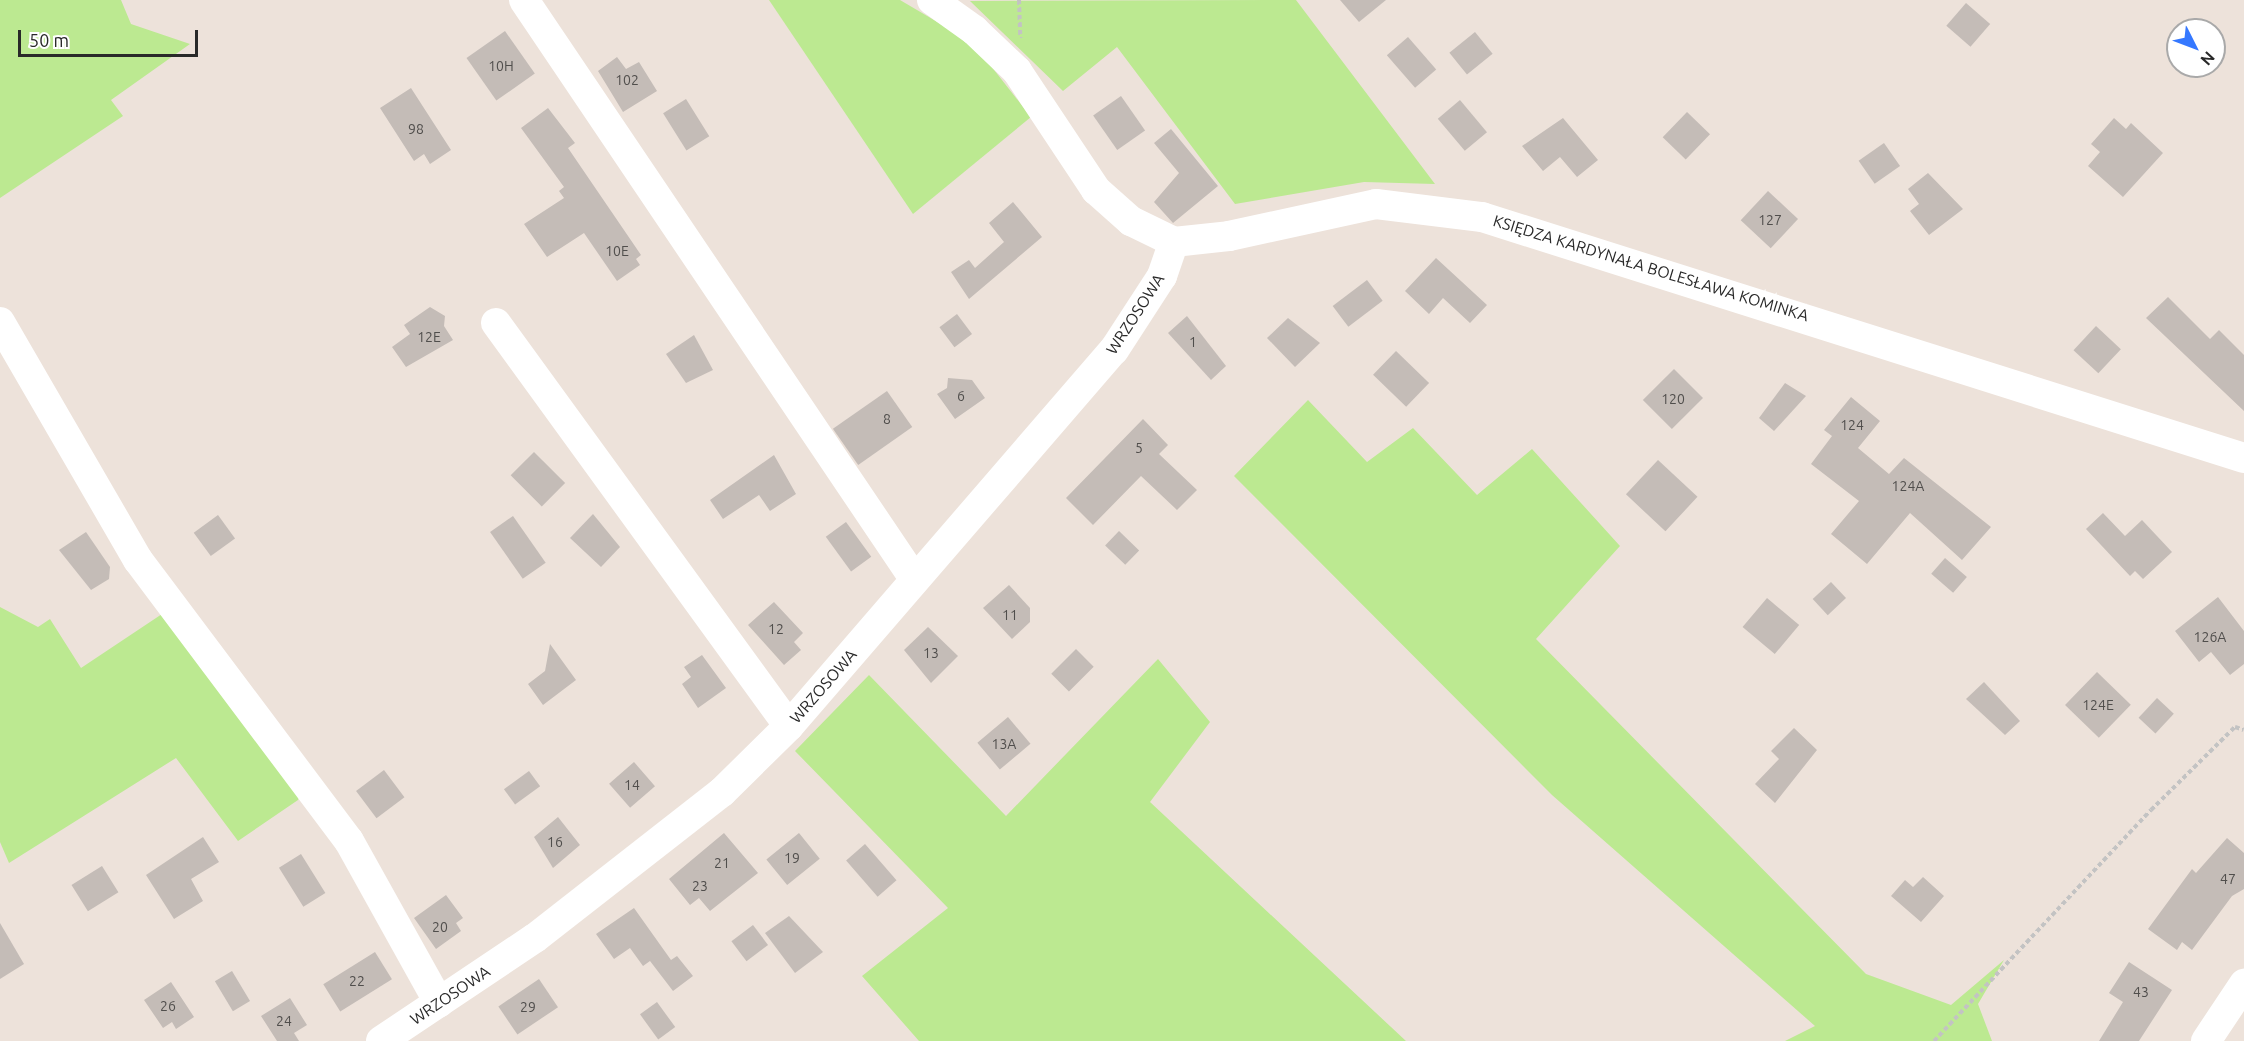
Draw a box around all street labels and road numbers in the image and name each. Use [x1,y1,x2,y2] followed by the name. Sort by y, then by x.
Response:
[1491,211,1811,325] street label: KSIĘDZA KARDYNAŁA BOLESŁAWA KOMINKA
[1102,270,1168,358] street label: WRZOSOWA
[786,645,860,727] street label: WRZOSOWA
[406,961,494,1029] street label: WRZOSOWA

